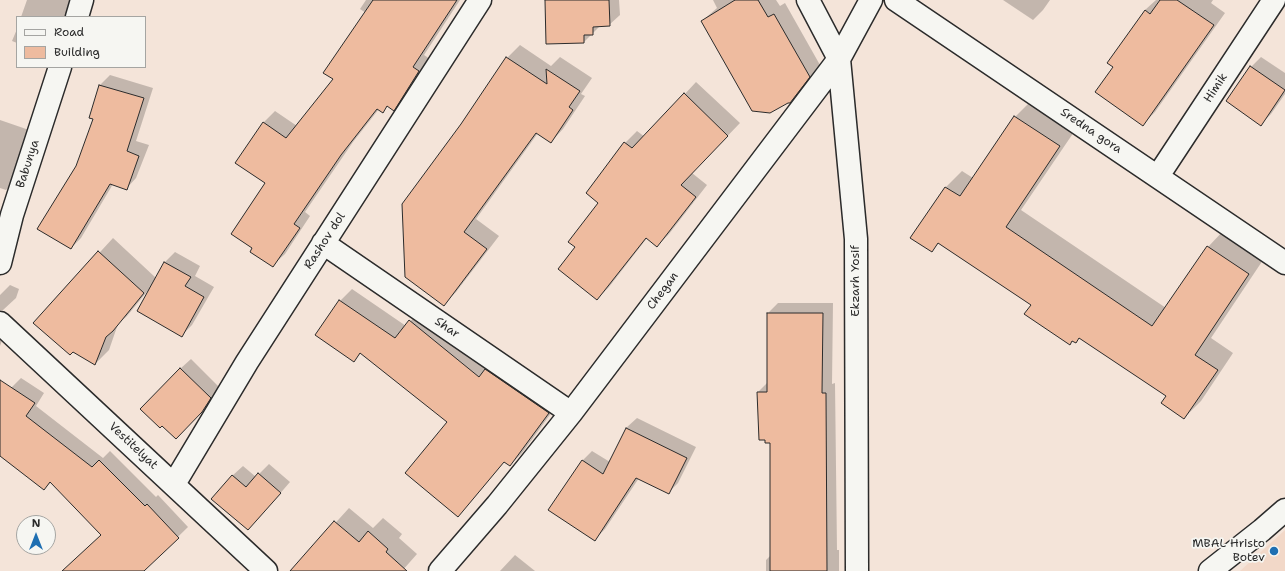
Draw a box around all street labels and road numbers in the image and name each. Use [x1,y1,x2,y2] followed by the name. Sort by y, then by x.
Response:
[1201,71,1231,105] street label: Himik
[1057,105,1125,157] street label: Sredna gora
[13,138,43,190] street label: Babunya
[301,210,349,272] street label: Rashov dol
[849,245,863,317] street label: Ekzarh Yosif
[644,269,682,313] street label: Chegan
[432,314,462,342] street label: Shar
[105,420,161,472] street label: Vestitelyat

